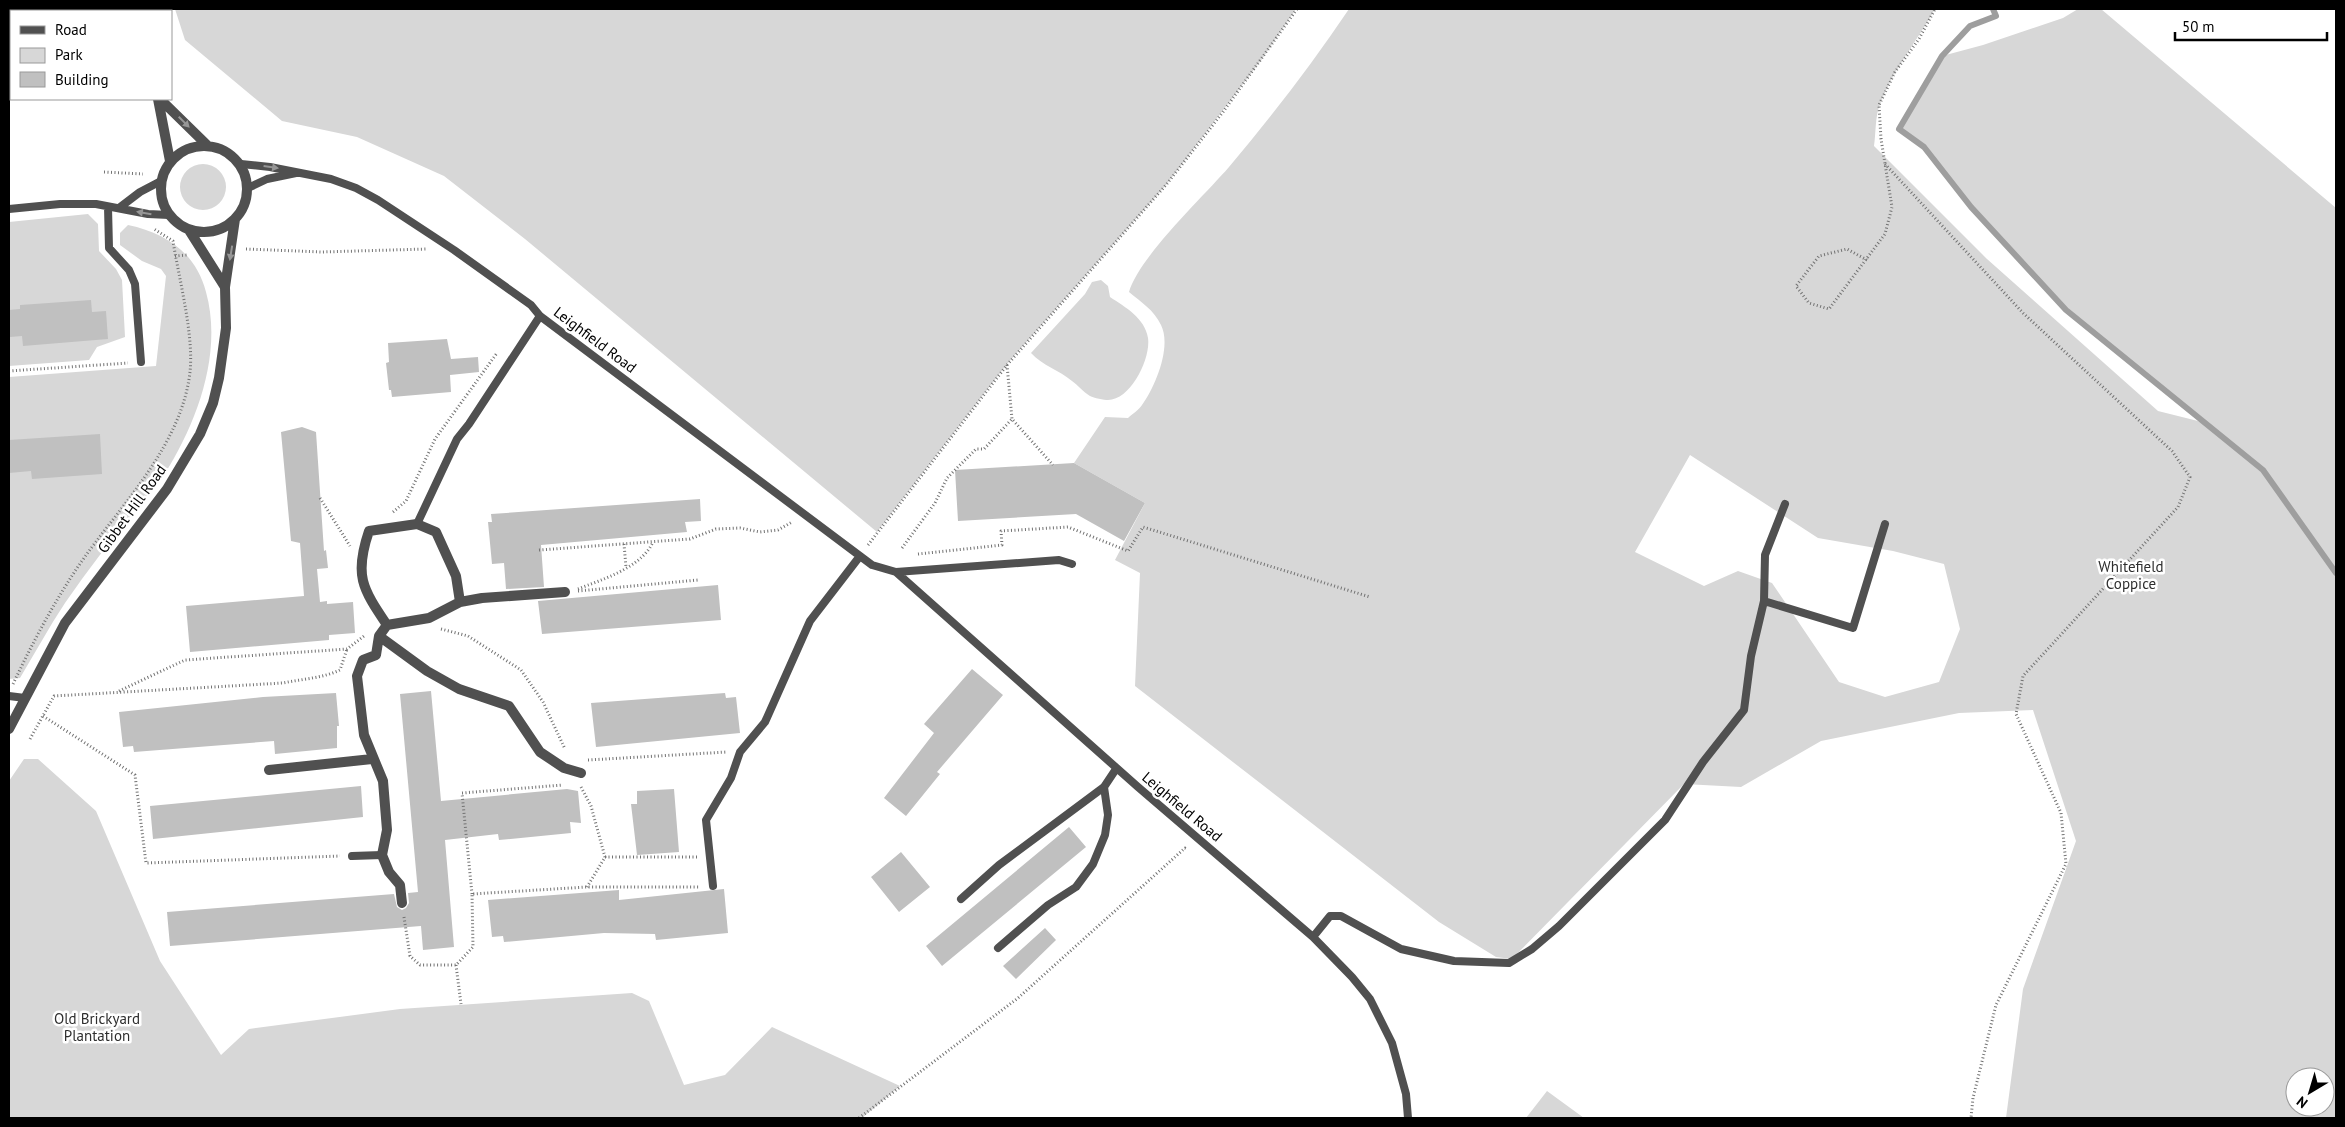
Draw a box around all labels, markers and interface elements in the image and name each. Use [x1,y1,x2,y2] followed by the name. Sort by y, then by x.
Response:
[10,10,172,100] legend
[2175,10,2328,42] scale bar
[2182,17,2215,36] text: 50 m
[55,20,87,39] text: Road
[55,45,83,64] text: Park
[55,70,109,89] text: Building
[177,116,189,128] one-way arrow
[263,163,279,171] one-way arrow
[136,208,152,216] one-way arrow
[227,246,235,262] one-way arrow
[550,302,640,377] street label: Leighfield Road
[93,461,170,557] street label: Gibbet Hill Road
[2098,557,2164,593] park label: Whitefield Coppice
[1138,768,1226,846] street label: Leighfield Road
[54,1009,140,1045] park label: Old Brickyard Plantation
[2285,1067,2335,1117] north arrow
[2293,1092,2311,1112] text: N

